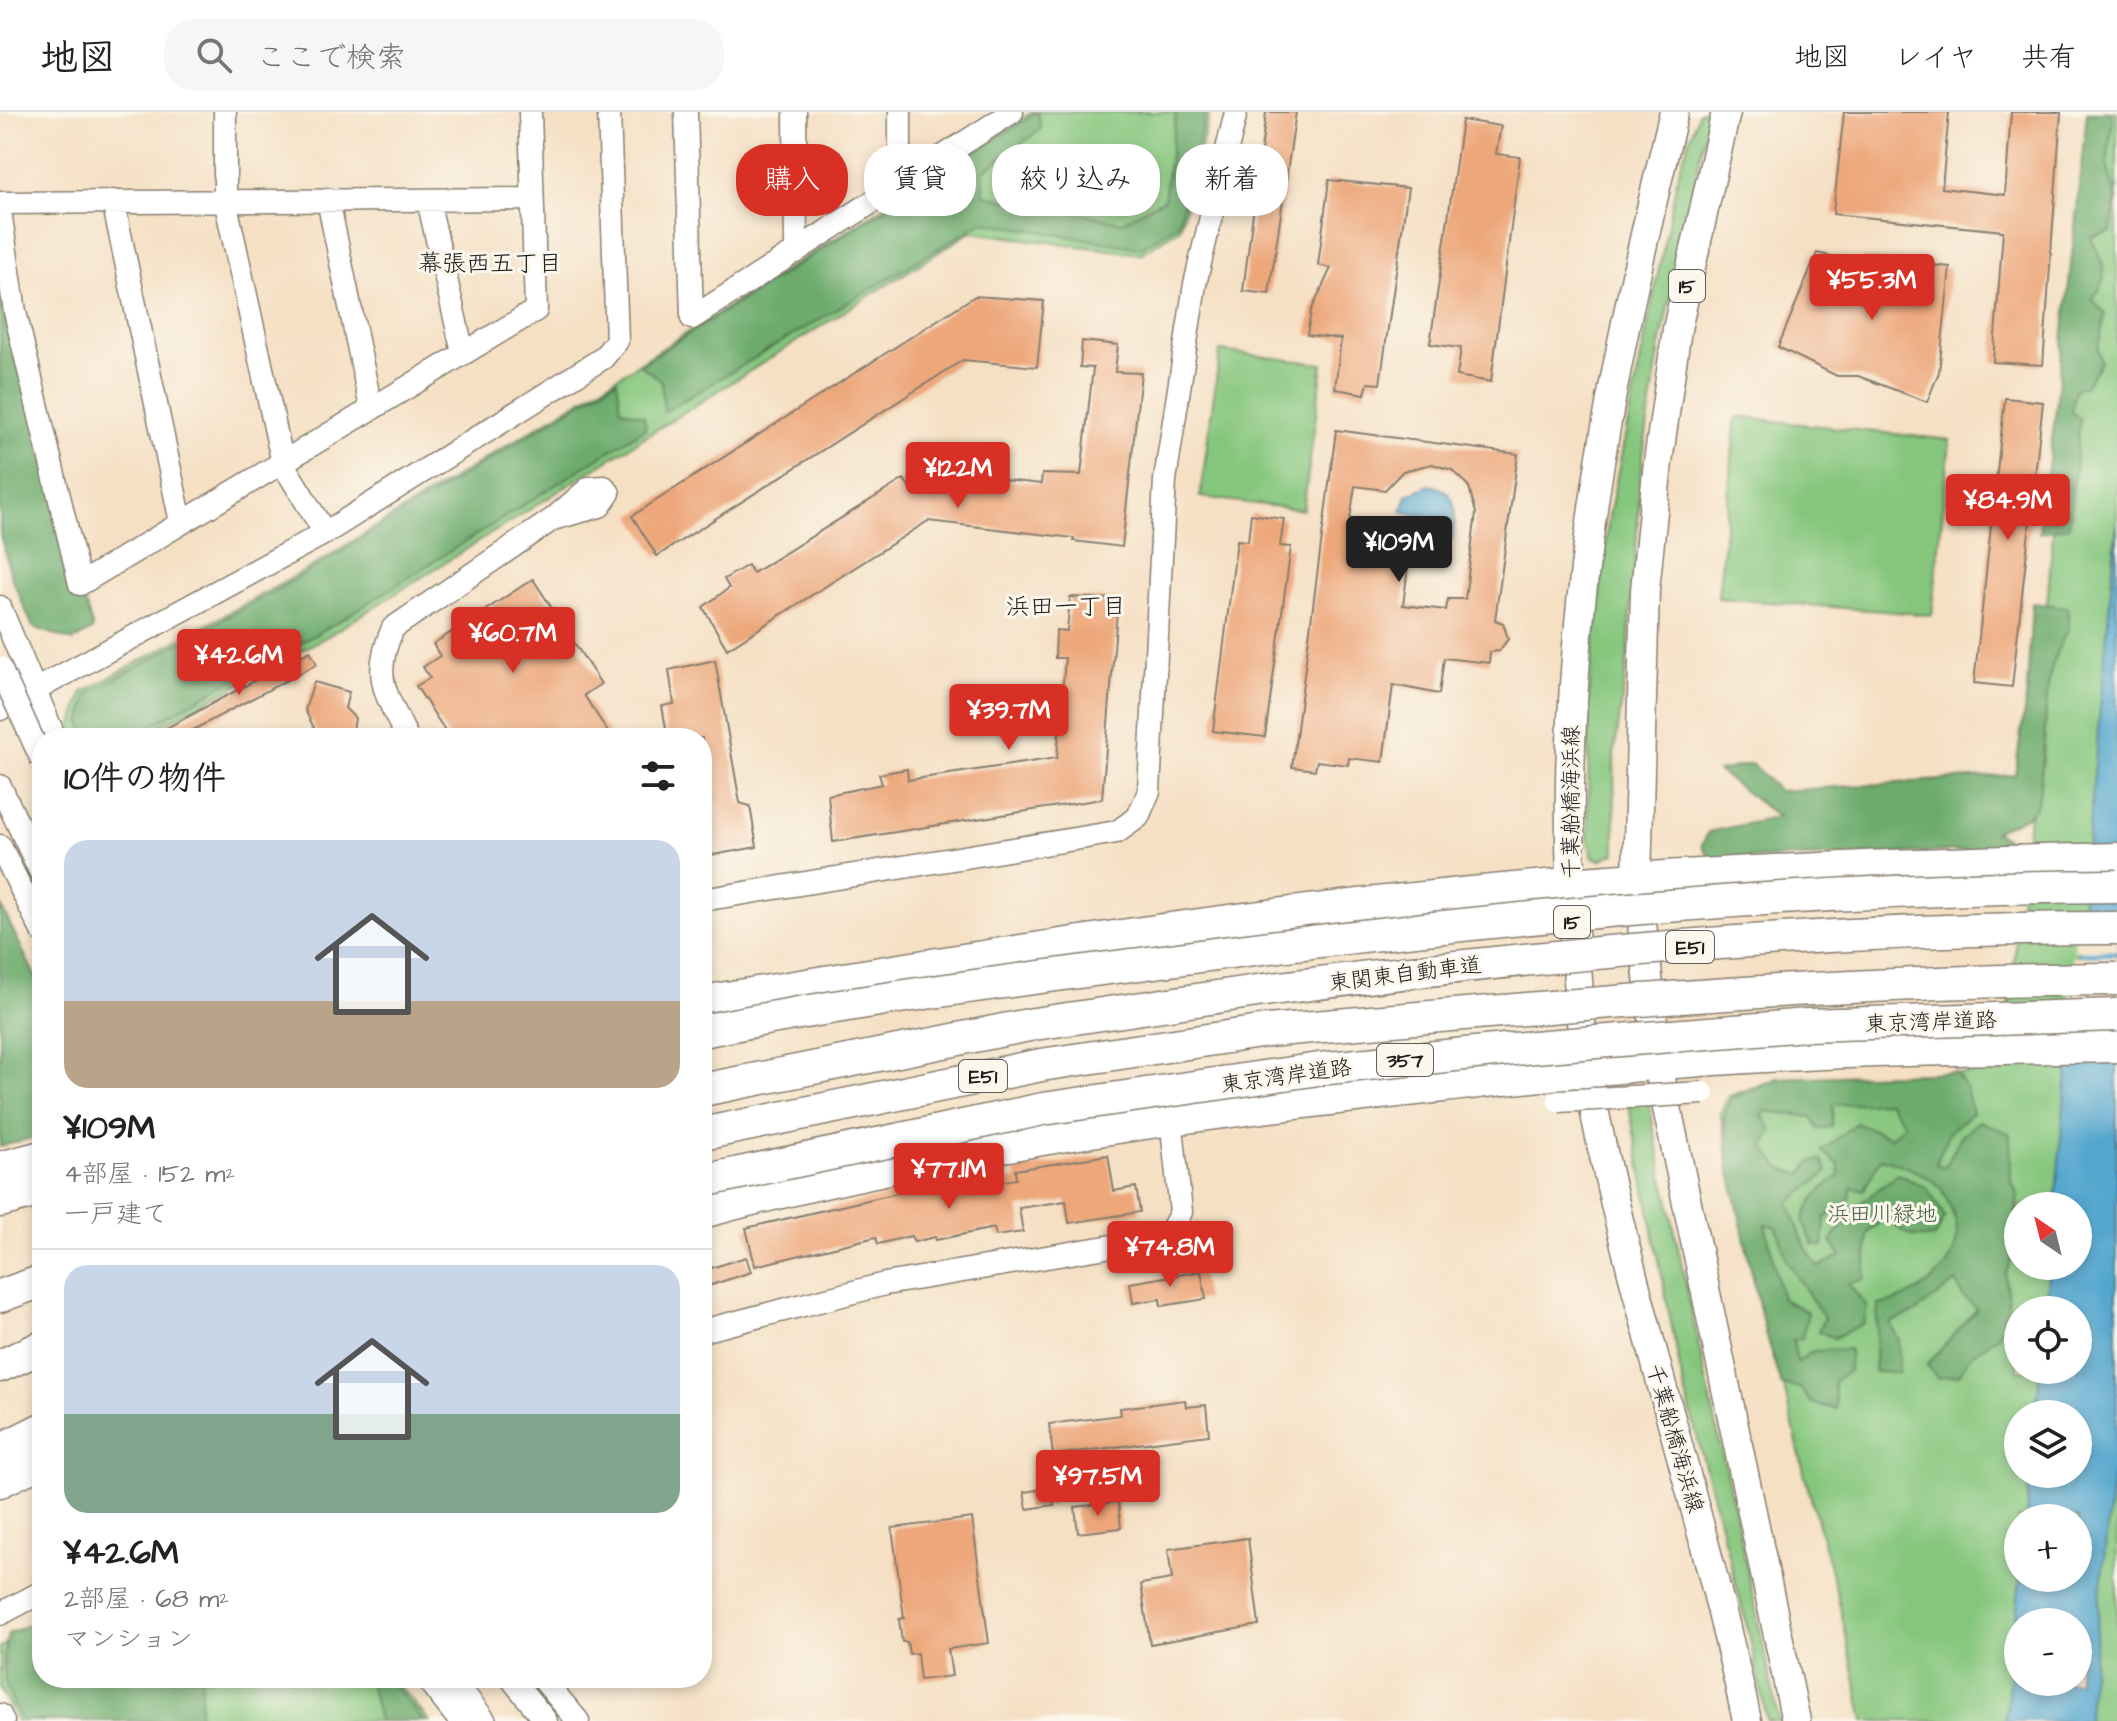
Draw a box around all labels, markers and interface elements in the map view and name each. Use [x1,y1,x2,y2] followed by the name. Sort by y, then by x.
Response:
[164,19,724,91] search box
[40,33,116,85] text: 地図
[192,33,236,77] icon: search
[256,37,406,79] text: ここで検索
[1794,38,1850,77] text: 地図
[1894,38,1977,77] text: レイヤ
[2021,38,2077,77] text: 共有
[736,144,848,216] chip: 購入
[864,144,976,216] chip: 賃貸
[992,144,1160,216] chip: 絞り込み
[1176,144,1288,216] chip: 新着
[418,247,562,281] district label: 幕張西五丁目
[1807,254,1937,322] pin: ¥55.3M
[1827,262,1917,298] text: ¥55.3M
[1669,270,1705,302] road number: 15
[902,442,1014,510] pin: ¥122M
[924,450,992,486] text: ¥122M
[1943,474,2073,542] pin: ¥84.9M
[1964,482,2052,518] text: ¥84.9M
[1343,516,1455,584] pin: ¥109M
[1364,524,1434,560] text: ¥109M
[1006,590,1126,624] district label: 浜田一丁目
[448,607,578,675] pin: ¥60.7M
[469,615,557,651] text: ¥60.7M
[174,629,304,697] pin: ¥42.6M
[195,637,283,673] text: ¥42.6M
[944,684,1074,752] pin: ¥39.7M
[967,692,1051,728] text: ¥39.7M
[1556,725,1587,879] street label: 千葉船橋海浜線
[636,754,680,798] icon: filters
[64,755,226,803] text: 10件の物件
[300,892,444,1036] icon: home
[1554,906,1590,938] road number: 15
[1666,931,1714,963] road number: E51
[1327,950,1484,999] street label: 東関東自動車道
[1865,1005,1998,1040] street label: 東京湾岸道路
[1377,1044,1433,1076] road number: 357
[1219,1052,1354,1101] street label: 東京湾岸道路
[959,1060,1007,1092] road number: E51
[64,1104,155,1152] text: ¥109M
[884,1143,1014,1211] pin: ¥77.1M
[912,1151,986,1187] text: ¥77.1M
[64,1156,235,1192] text: 4部屋 · 152 m²
[2004,1192,2092,1280] north arrow
[2004,1192,2092,1696] map controls
[64,1196,168,1232] text: 一戸建て
[1827,1199,1937,1230] park label: 浜田川緑地
[1105,1221,1235,1289] pin: ¥74.8M
[1125,1229,1215,1265] text: ¥74.8M
[2004,1296,2092,1384] button: locate
[300,1317,444,1461] icon: home
[1638,1360,1711,1517] street label: 千葉船橋海浜線
[2004,1400,2092,1488] button: layers
[1033,1450,1163,1518] pin: ¥97.5M
[1054,1458,1142,1494] text: ¥97.5M
[2004,1504,2092,1592] button: +
[64,1529,179,1577] text: ¥42.6M
[64,1581,229,1617] text: 2部屋 · 68 m²
[2004,1608,2092,1696] button: −
[64,1621,193,1657] text: マンション

